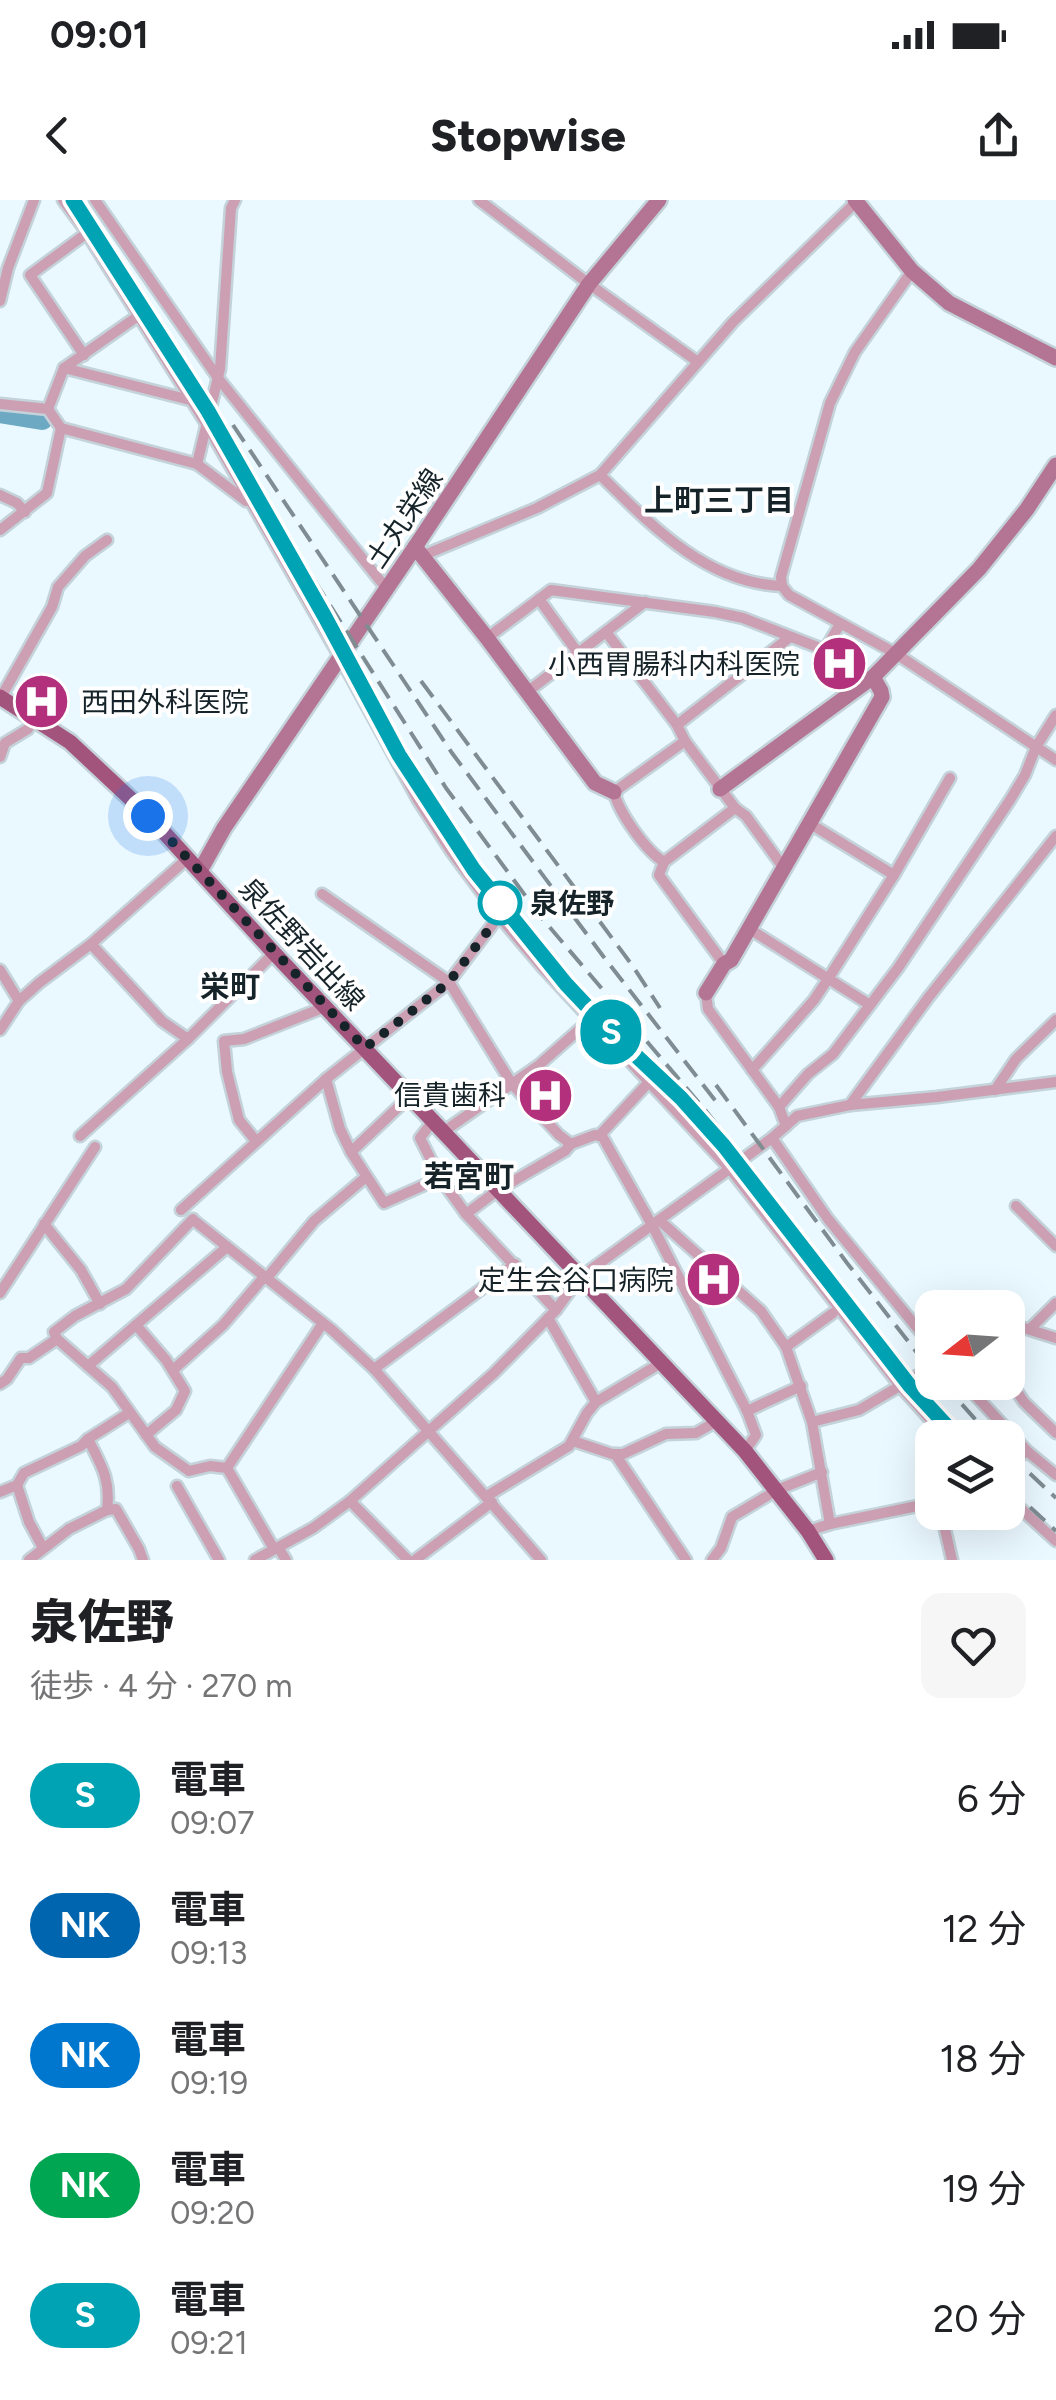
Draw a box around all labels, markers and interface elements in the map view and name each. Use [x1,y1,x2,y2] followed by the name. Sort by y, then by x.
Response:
[50,12,149,58] text: 09:01
[30,108,85,163] icon: back
[430,108,626,162] text: Stopwise
[971,108,1026,163] icon: share
[359,462,449,574] street label: 土丸栄線
[644,482,794,519] district label: 上町三丁目
[809,634,869,694] hospital icon: 小西胃腸科内科医院
[548,647,800,681] place label: 小西胃腸科内科医院
[12,672,72,732] hospital icon: 西田外科医院
[81,685,249,719] place label: 西田外科医院
[123,791,173,841] your location
[232,871,372,1017] street label: 泉佐野岩出線
[479,882,521,924] marker: 泉佐野
[530,886,614,920] place label: 泉佐野
[200,968,260,1005] district label: 栄町
[578,1000,644,1064] line badge: S
[600,1011,622,1053] text: S
[515,1065,575,1125] hospital icon: 信貴歯科
[394,1078,506,1112] place label: 信貴歯科
[424,1158,514,1195] district label: 若宮町
[683,1250,743,1310] hospital icon: 定生会谷口病院
[478,1263,674,1297] place label: 定生会谷口病院
[915,1290,1025,1400] north arrow
[915,1290,1025,1530] map controls
[915,1420,1025,1530] button: layers
[30,1593,174,1651] text: 泉佐野
[921,1593,1026,1698] button: heart
[30,1667,292,1705] text: 徒歩 · 4 分 · 270 m
[170,1757,246,1803] text: 電車
[74,1774,96,1816] text: S
[957,1776,1026,1822] text: 6 分
[170,1804,254,1842] text: 09:07
[170,1887,246,1933] text: 電車
[60,1904,110,1946] text: NK
[942,1906,1026,1952] text: 12 分
[170,1934,247,1972] text: 09:13
[170,2017,246,2063] text: 電車
[60,2034,110,2076] text: NK
[940,2036,1026,2082] text: 18 分
[170,2064,248,2102] text: 09:19
[170,2147,246,2193] text: 電車
[60,2164,110,2206] text: NK
[941,2166,1026,2212] text: 19 分
[170,2194,255,2232] text: 09:20
[170,2277,246,2323] text: 電車
[74,2294,96,2336] text: S
[933,2296,1026,2342] text: 20 分
[170,2324,248,2362] text: 09:21

